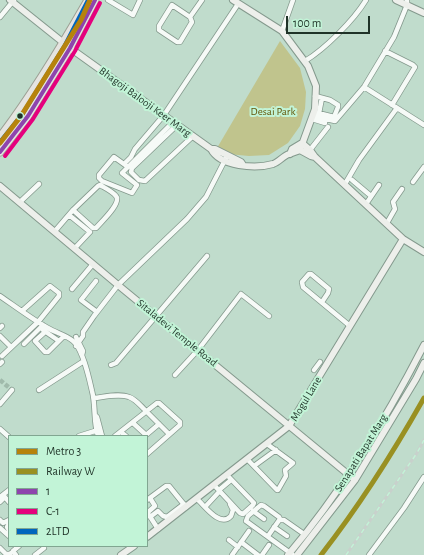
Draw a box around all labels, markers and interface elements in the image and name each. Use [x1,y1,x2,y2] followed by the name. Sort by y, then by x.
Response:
[288,8,372,34] scale bar
[293,17,321,29] text: 100 m
[96,64,194,140] street label: Bhagoji Balooji Keer Marg
[251,105,295,119] park label: Desai Park
[15,111,25,121] unlabelled marker
[134,296,220,370] street label: Sitaladevi Temple Road
[288,374,324,424] street label: Mogul Lane
[332,412,390,494] street label: Senapati Bapat Marg
[8,435,148,547] legend
[46,445,81,457] text: Metro 3
[46,465,95,477] text: Railway W
[46,485,50,497] text: 1
[46,505,60,517] text: C-1
[46,525,70,537] text: 2LTD

